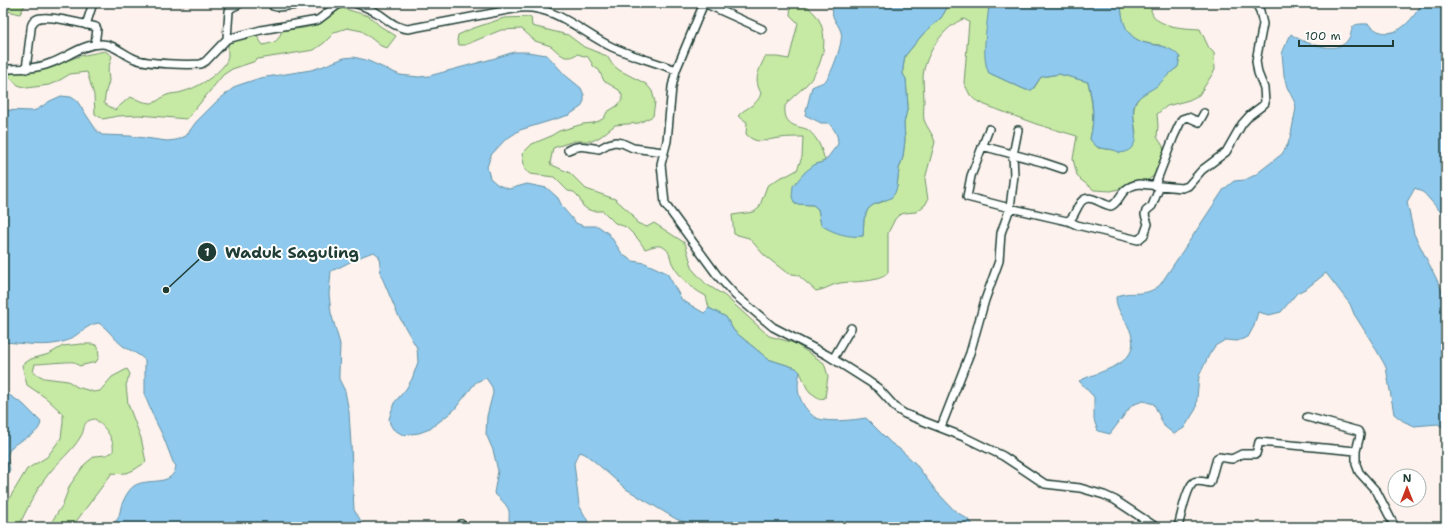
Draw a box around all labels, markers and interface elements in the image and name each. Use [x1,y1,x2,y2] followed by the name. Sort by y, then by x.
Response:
[1299,22,1393,48] scale bar
[1305,28,1341,44] text: 100 m
[197,238,367,266] callout: Waduk Saguling
[225,242,359,263] text: Waduk Saguling
[204,244,210,260] text: 1
[1387,468,1427,508] north arrow
[1403,471,1412,486] text: N

